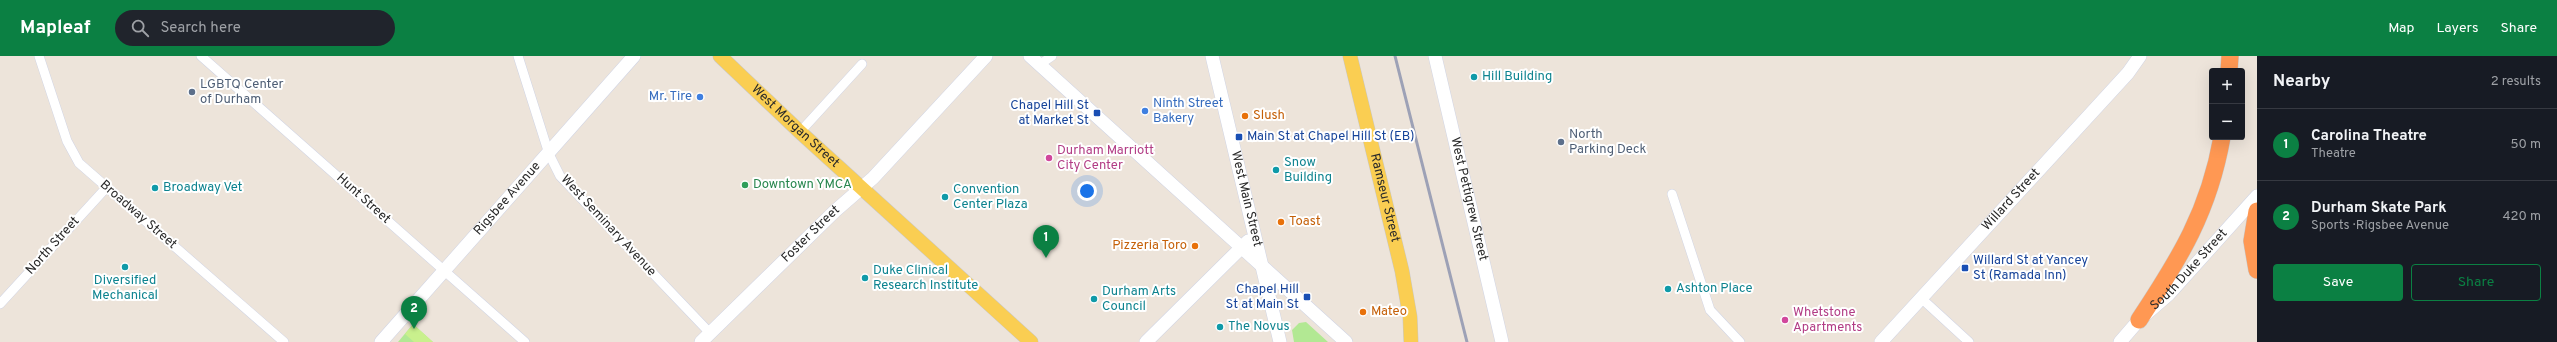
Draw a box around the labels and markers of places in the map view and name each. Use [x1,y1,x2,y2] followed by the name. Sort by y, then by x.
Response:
[1482,69,1552,85] place label: Hill Building
[1469,72,1479,82] marker: Hill Building
[200,77,284,108] place label: LGBTQ Center of Durham
[187,87,197,97] marker: LGBTQ Center of Durham
[649,89,692,105] place label: Mr. Tire
[695,92,705,102] marker: Mr. Tire
[1153,96,1224,127] place label: Ninth Street Bakery
[1010,98,1089,129] place label: Chapel Hill St at Market St
[1140,106,1150,116] marker: Ninth Street Bakery
[1092,108,1102,118] marker: Chapel Hill St at Market St
[1253,108,1285,124] place label: Slush
[1240,111,1250,121] marker: Slush
[1569,127,1646,158] place label: North Parking Deck
[1247,129,1415,145] place label: Main St at Chapel Hill St (EB)
[1234,132,1244,142] marker: Main St at Chapel Hill St (EB)
[1556,137,1566,147] marker: North Parking Deck
[1057,143,1154,174] place label: Durham Marriott City Center
[1044,153,1054,163] marker: Durham Marriott City Center
[1284,155,1332,186] place label: Snow Building
[1271,165,1281,175] marker: Snow Building
[753,177,852,193] place label: Downtown YMCA
[163,180,243,196] place label: Broadway Vet
[740,180,750,190] marker: Downtown YMCA
[953,182,1028,213] place label: Convention Center Plaza
[150,183,160,193] marker: Broadway Vet
[940,192,950,202] marker: Convention Center Plaza
[1289,214,1321,230] place label: Toast
[1276,217,1286,227] marker: Toast
[1033,225,1059,258] pin: 1
[1112,238,1187,254] place label: Pizzeria Toro
[1190,241,1200,251] marker: Pizzeria Toro
[1973,253,2088,284] place label: Willard St at Yancey St (Ramada Inn)
[120,262,130,272] marker: Diversified Mechanical
[873,263,978,294] place label: Duke Clinical Research Institute
[1960,263,1970,273] marker: Willard St at Yancey St (Ramada Inn)
[92,273,158,304] place label: Diversified Mechanical
[860,273,870,283] marker: Duke Clinical Research Institute
[1676,281,1753,297] place label: Ashton Place
[1226,282,1299,313] place label: Chapel Hill St at Main St
[1102,284,1176,315] place label: Durham Arts Council
[1663,284,1673,294] marker: Ashton Place
[1302,292,1312,302] marker: Chapel Hill St at Main St
[1089,294,1099,304] marker: Durham Arts Council
[401,296,427,329] pin: 2
[1371,304,1407,320] place label: Mateo
[1793,305,1862,336] place label: Whetstone Apartments
[1358,307,1368,317] marker: Mateo
[1780,315,1790,325] marker: Whetstone Apartments
[1228,319,1290,335] place label: The Novus
[1215,322,1225,332] marker: The Novus

